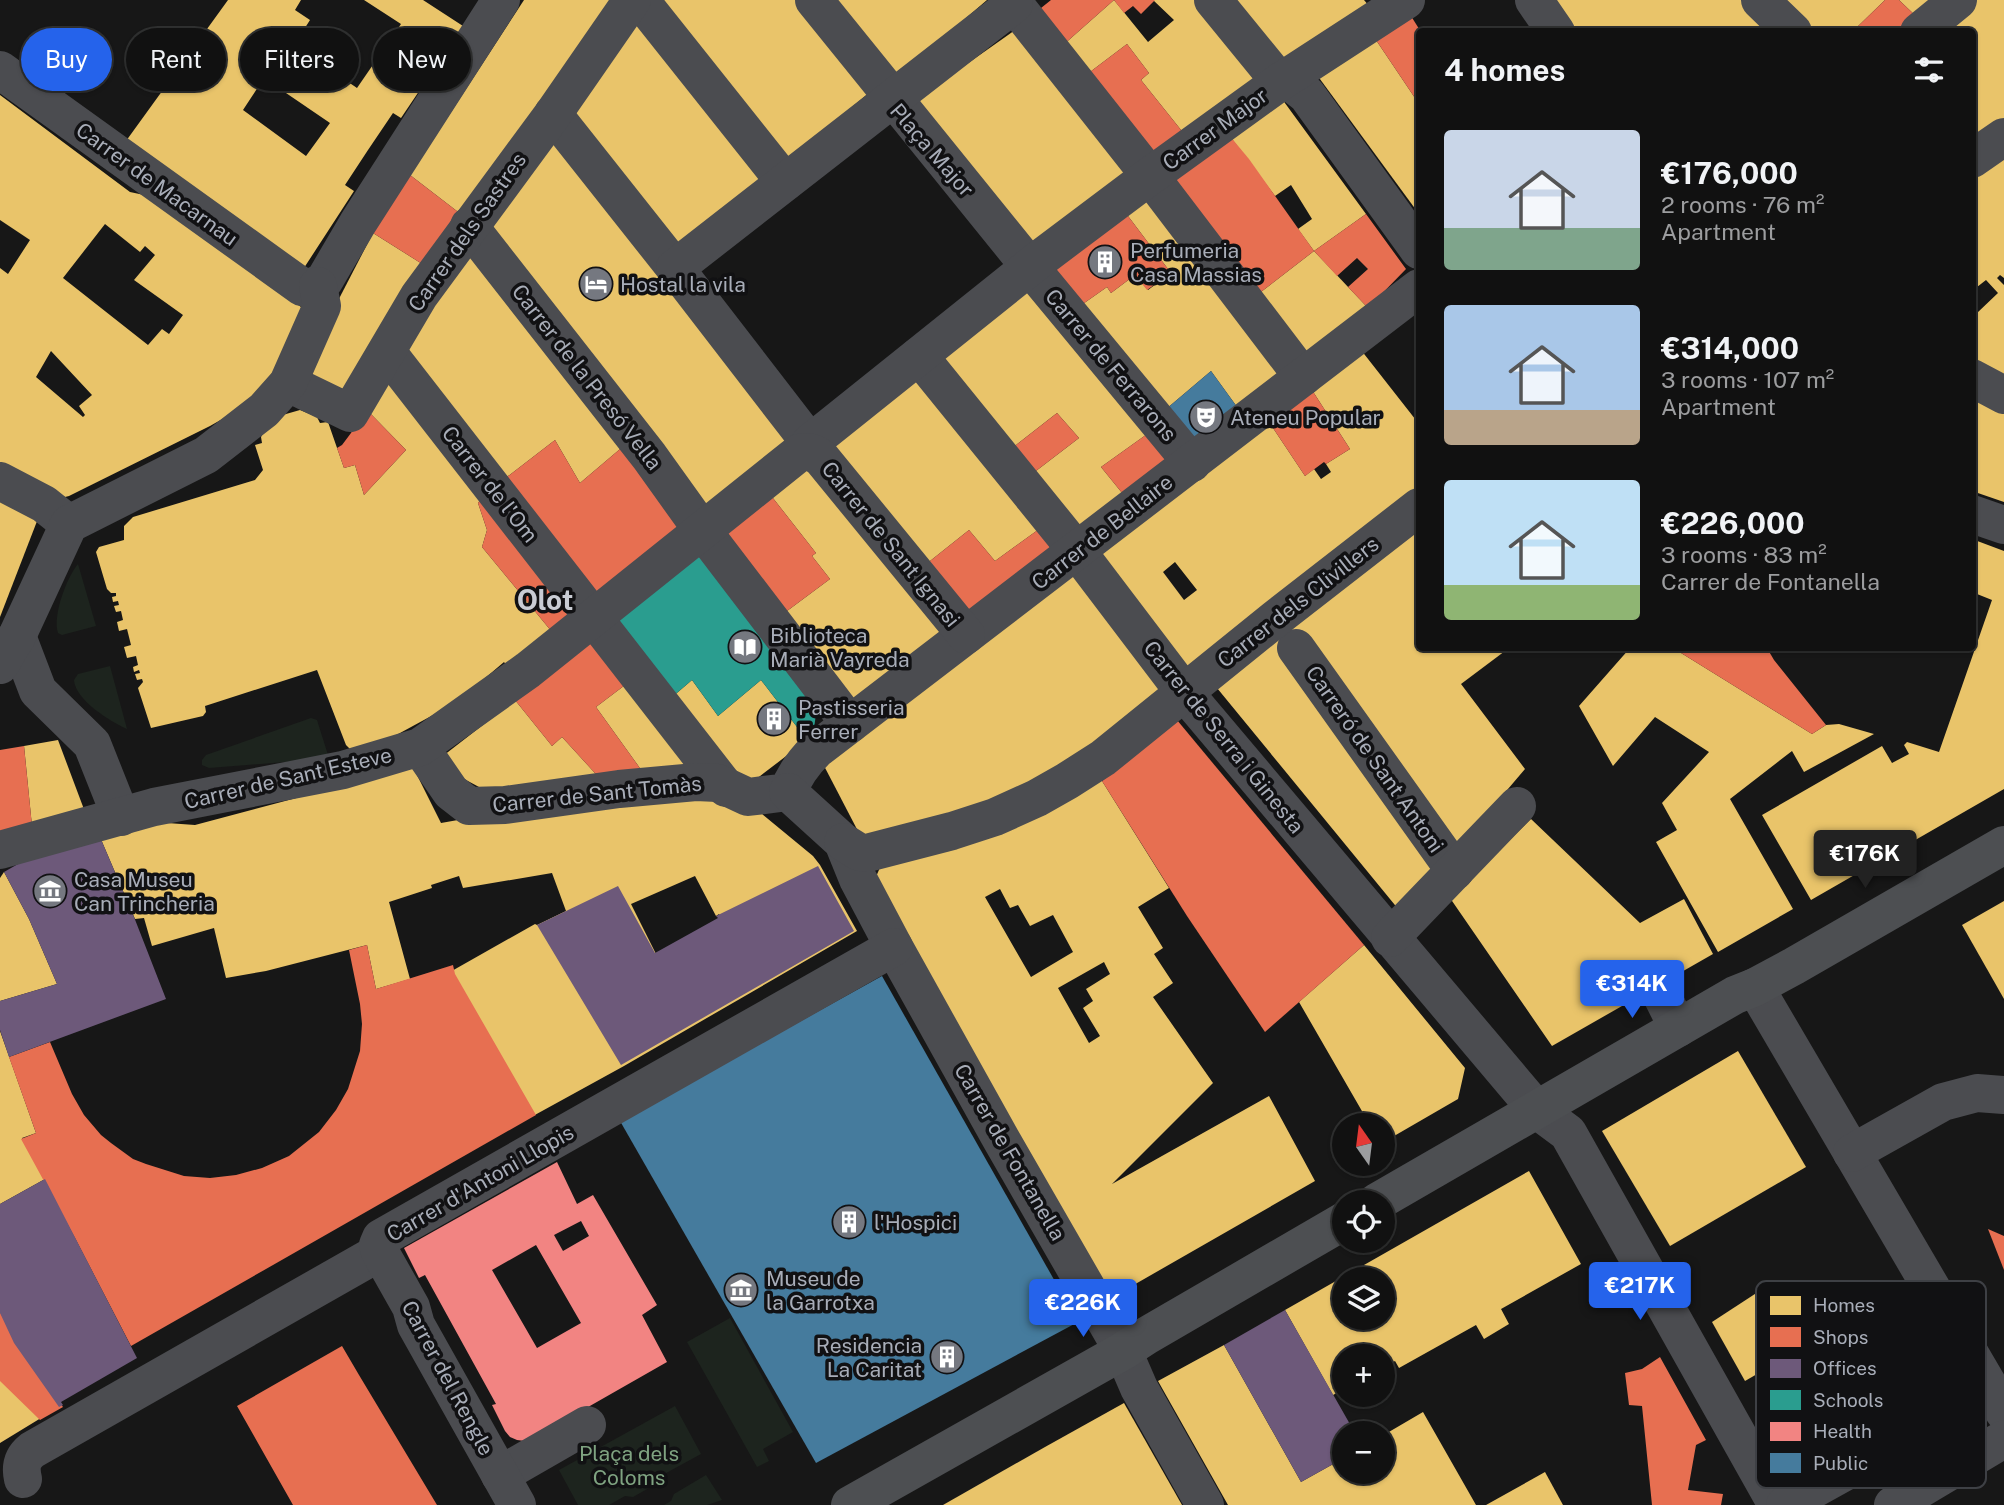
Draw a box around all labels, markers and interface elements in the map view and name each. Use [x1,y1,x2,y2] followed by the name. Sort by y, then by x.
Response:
[21,28,112,91] chip: Buy
[126,28,226,91] chip: Rent
[240,28,359,91] chip: Filters
[373,28,471,91] chip: New
[1910,51,1948,89] icon: filters
[1444,52,1565,88] text: 4 homes
[1158,83,1272,175] street label: Carrer Major
[885,98,979,202] street label: Plaça Major
[71,117,243,251] street label: Carrer de Macarnau
[403,148,531,316] street label: Carrer dels Sastres
[1661,155,1798,191] text: €176,000
[1500,158,1584,242] icon: home
[1661,191,1824,218] text: 2 rooms · 76 m²
[1661,218,1776,245] text: Apartment
[1130,238,1262,287] place label: Perfumeria Casa Massias
[1086,243,1124,281] building icon: Perfumeria Casa Massias
[577,265,615,303] hotel icon: Hostal la vila
[620,272,746,297] place label: Hostal la vila
[507,279,667,475] street label: Carrer de la Presó Vella
[1040,284,1182,446] street label: Carrer de Ferrarons
[1661,330,1799,366] text: €314,000
[1500,333,1584,417] icon: home
[1661,366,1834,393] text: 3 rooms · 107 m²
[1661,393,1776,420] text: Apartment
[1187,398,1225,436] theatre icon: Ateneu Popular
[1230,405,1381,430] place label: Ateneu Popular
[437,421,543,547] street label: Carrer de l'Om
[817,456,965,632] street label: Carrer de Sant Ignasi
[1027,469,1177,595] street label: Carrer de Bellaire
[1661,505,1805,541] text: €226,000
[1500,508,1584,592] icon: home
[1212,531,1384,673] street label: Carrer dels Clivillers
[1661,541,1827,568] text: 3 rooms · 83 m²
[1661,568,1880,595] text: Carrer de Fontanella
[517,583,573,616] district label: Olot
[770,623,910,672] place label: Biblioteca Marià Vayreda
[726,628,764,666] library icon: Biblioteca Marià Vayreda
[1139,636,1309,838] street label: Carrer de Serra i Ginesta
[1301,661,1449,857] street label: Carreró de Sant Antoni
[798,695,905,744] place label: Pastisseria Ferrer
[755,700,793,738] building icon: Pastisseria Ferrer
[182,742,394,814] street label: Carrer de Sant Esteve
[491,771,703,817] street label: Carrer de Sant Tomàs
[1816,830,1914,890] pin: €176K
[1830,839,1900,866] text: €176K
[74,867,215,916] place label: Casa Museu Can Trincheria
[31,872,69,910] museum icon: Casa Museu Can Trincheria
[1583,960,1681,1020] pin: €314K
[1596,969,1668,996] text: €314K
[949,1059,1071,1245] street label: Carrer de Fontanella
[1332,1113,1395,1176] north arrow
[1332,1113,1395,1484] map controls
[382,1119,578,1247] street label: Carrer d'Antoni Llopis
[1332,1190,1395,1253] button: locate
[830,1203,868,1241] building icon: l'Hospici
[874,1210,957,1235] place label: l'Hospici
[1591,1262,1689,1322] pin: €217K
[766,1266,875,1315] place label: Museu de la Garrotxa
[1332,1267,1395,1330] button: layers
[722,1271,760,1309] museum icon: Museu de la Garrotxa
[1605,1271,1675,1298] text: €217K
[1034,1280,1132,1339] pin: €226K
[1756,1281,1986,1488] legend
[1045,1288,1121,1315] text: €226K
[1813,1294,1875,1316] text: Homes
[397,1296,499,1460] street label: Carrer del Rengle
[1813,1326,1868,1348] text: Shops
[816,1333,922,1382] place label: Residencia La Caritat
[928,1338,966,1376] building icon: Residencia La Caritat
[1332,1344,1395,1407] button: +
[1813,1357,1877,1379] text: Offices
[1813,1389,1883,1411] text: Schools
[1813,1420,1872,1442] text: Health
[1332,1421,1395,1484] button: −
[579,1441,679,1490] park label: Plaça dels Coloms
[1813,1452,1868,1474] text: Public

